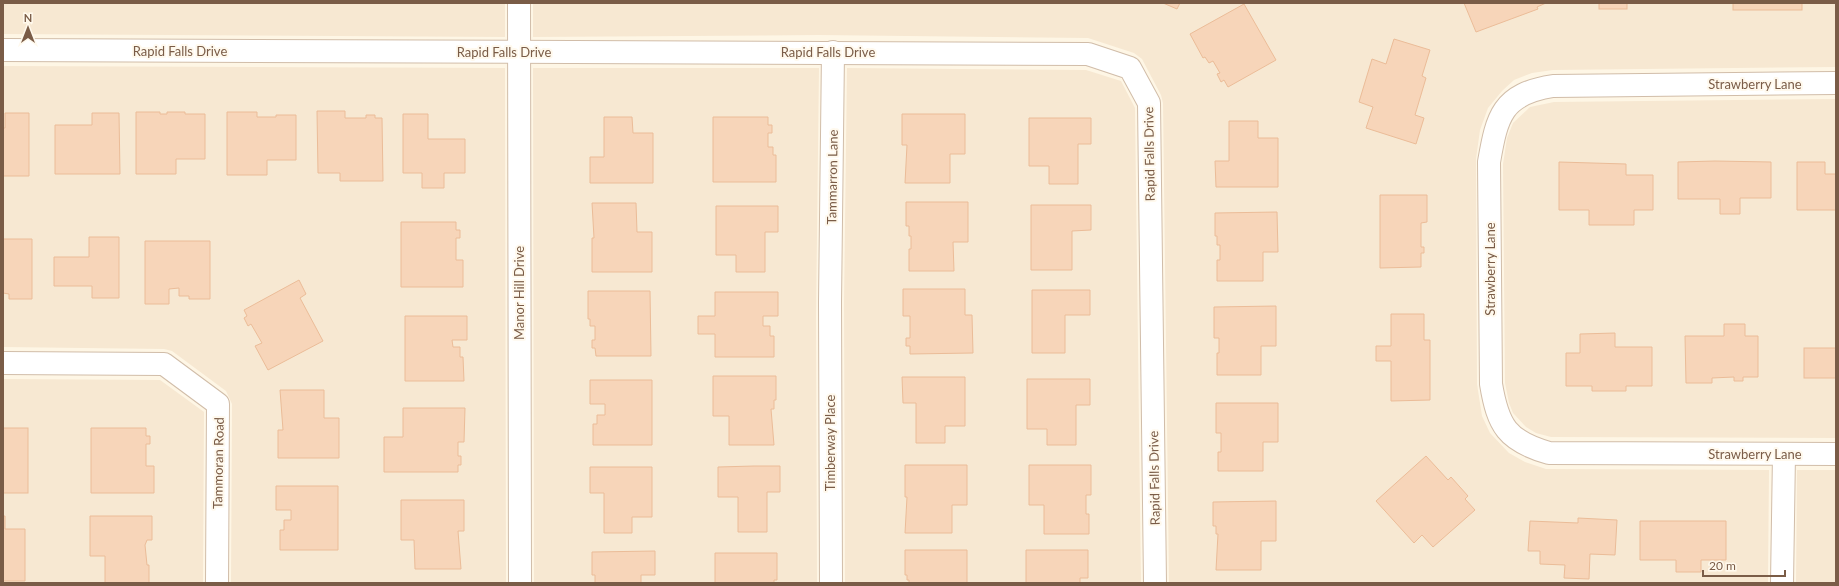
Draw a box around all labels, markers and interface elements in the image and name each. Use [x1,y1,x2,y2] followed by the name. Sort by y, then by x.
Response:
[8,8,48,48] north arrow
[24,11,32,24] text: N
[133,43,227,59] street label: Rapid Falls Drive
[457,44,551,60] street label: Rapid Falls Drive
[781,44,875,60] street label: Rapid Falls Drive
[1708,76,1802,92] street label: Strawberry Lane
[1140,106,1158,201] street label: Rapid Falls Drive
[823,129,841,225] street label: Tammarron Lane
[1482,222,1498,316] street label: Strawberry Lane
[511,246,527,340] street label: Manor Hill Drive
[822,395,838,491] street label: Timberway Place
[209,417,227,509] street label: Tammoran Road
[1145,430,1163,525] street label: Rapid Falls Drive
[1708,446,1802,462] street label: Strawberry Lane
[1703,552,1785,578] scale bar
[1709,558,1736,573] text: 20 m

